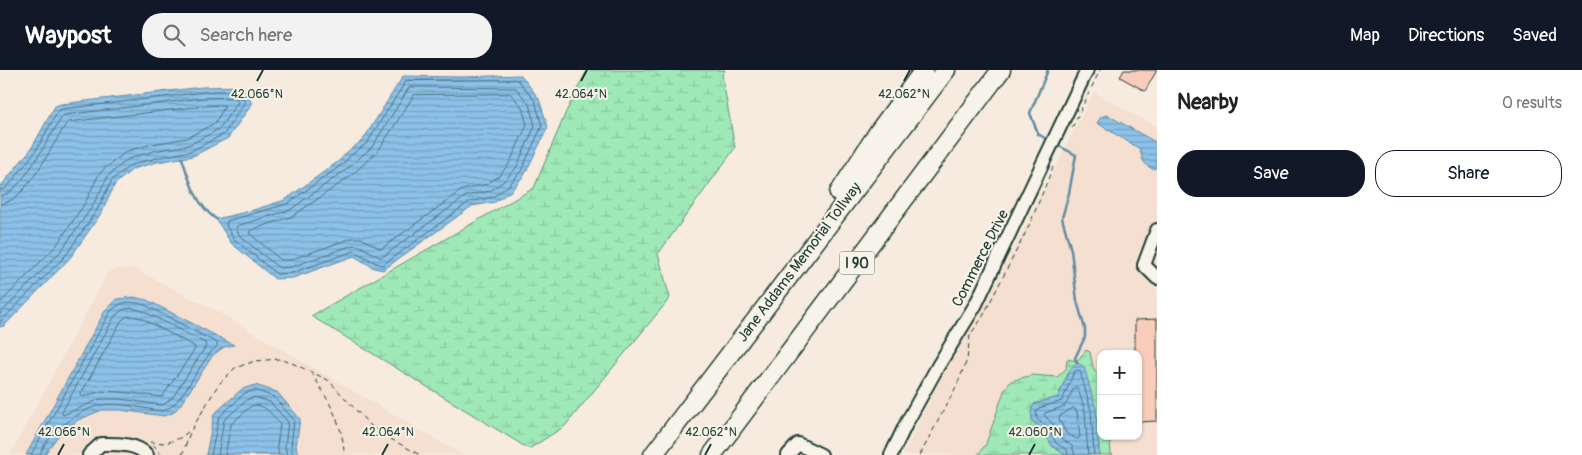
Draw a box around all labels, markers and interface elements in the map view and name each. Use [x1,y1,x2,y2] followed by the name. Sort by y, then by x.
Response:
[142,13,492,58] search box
[25,21,112,50] text: Waypost
[160,21,188,49] icon: search
[200,23,292,47] text: Search here
[1350,24,1380,47] text: Map
[1408,24,1484,47] text: Directions
[1512,24,1557,47] text: Saved
[231,87,283,102] text: 42.066°N
[555,87,607,102] text: 42.064°N
[878,87,930,102] text: 42.062°N
[1177,89,1238,116] text: Nearby
[1502,93,1562,113] text: 0 results
[1177,150,1365,197] button: Save
[1375,150,1562,197] button: Share
[733,178,866,346] street label: Jane Addams Memorial Tollway
[948,206,1013,310] street label: Commerce Drive
[840,252,874,274] road number: I 90
[1097,350,1142,440] map controls
[1097,350,1142,395] button: +
[1097,395,1142,440] button: −
[38,425,90,440] text: 42.066°N
[362,425,414,440] text: 42.064°N
[685,425,737,440] text: 42.062°N
[1008,425,1062,440] text: 42.060°N

